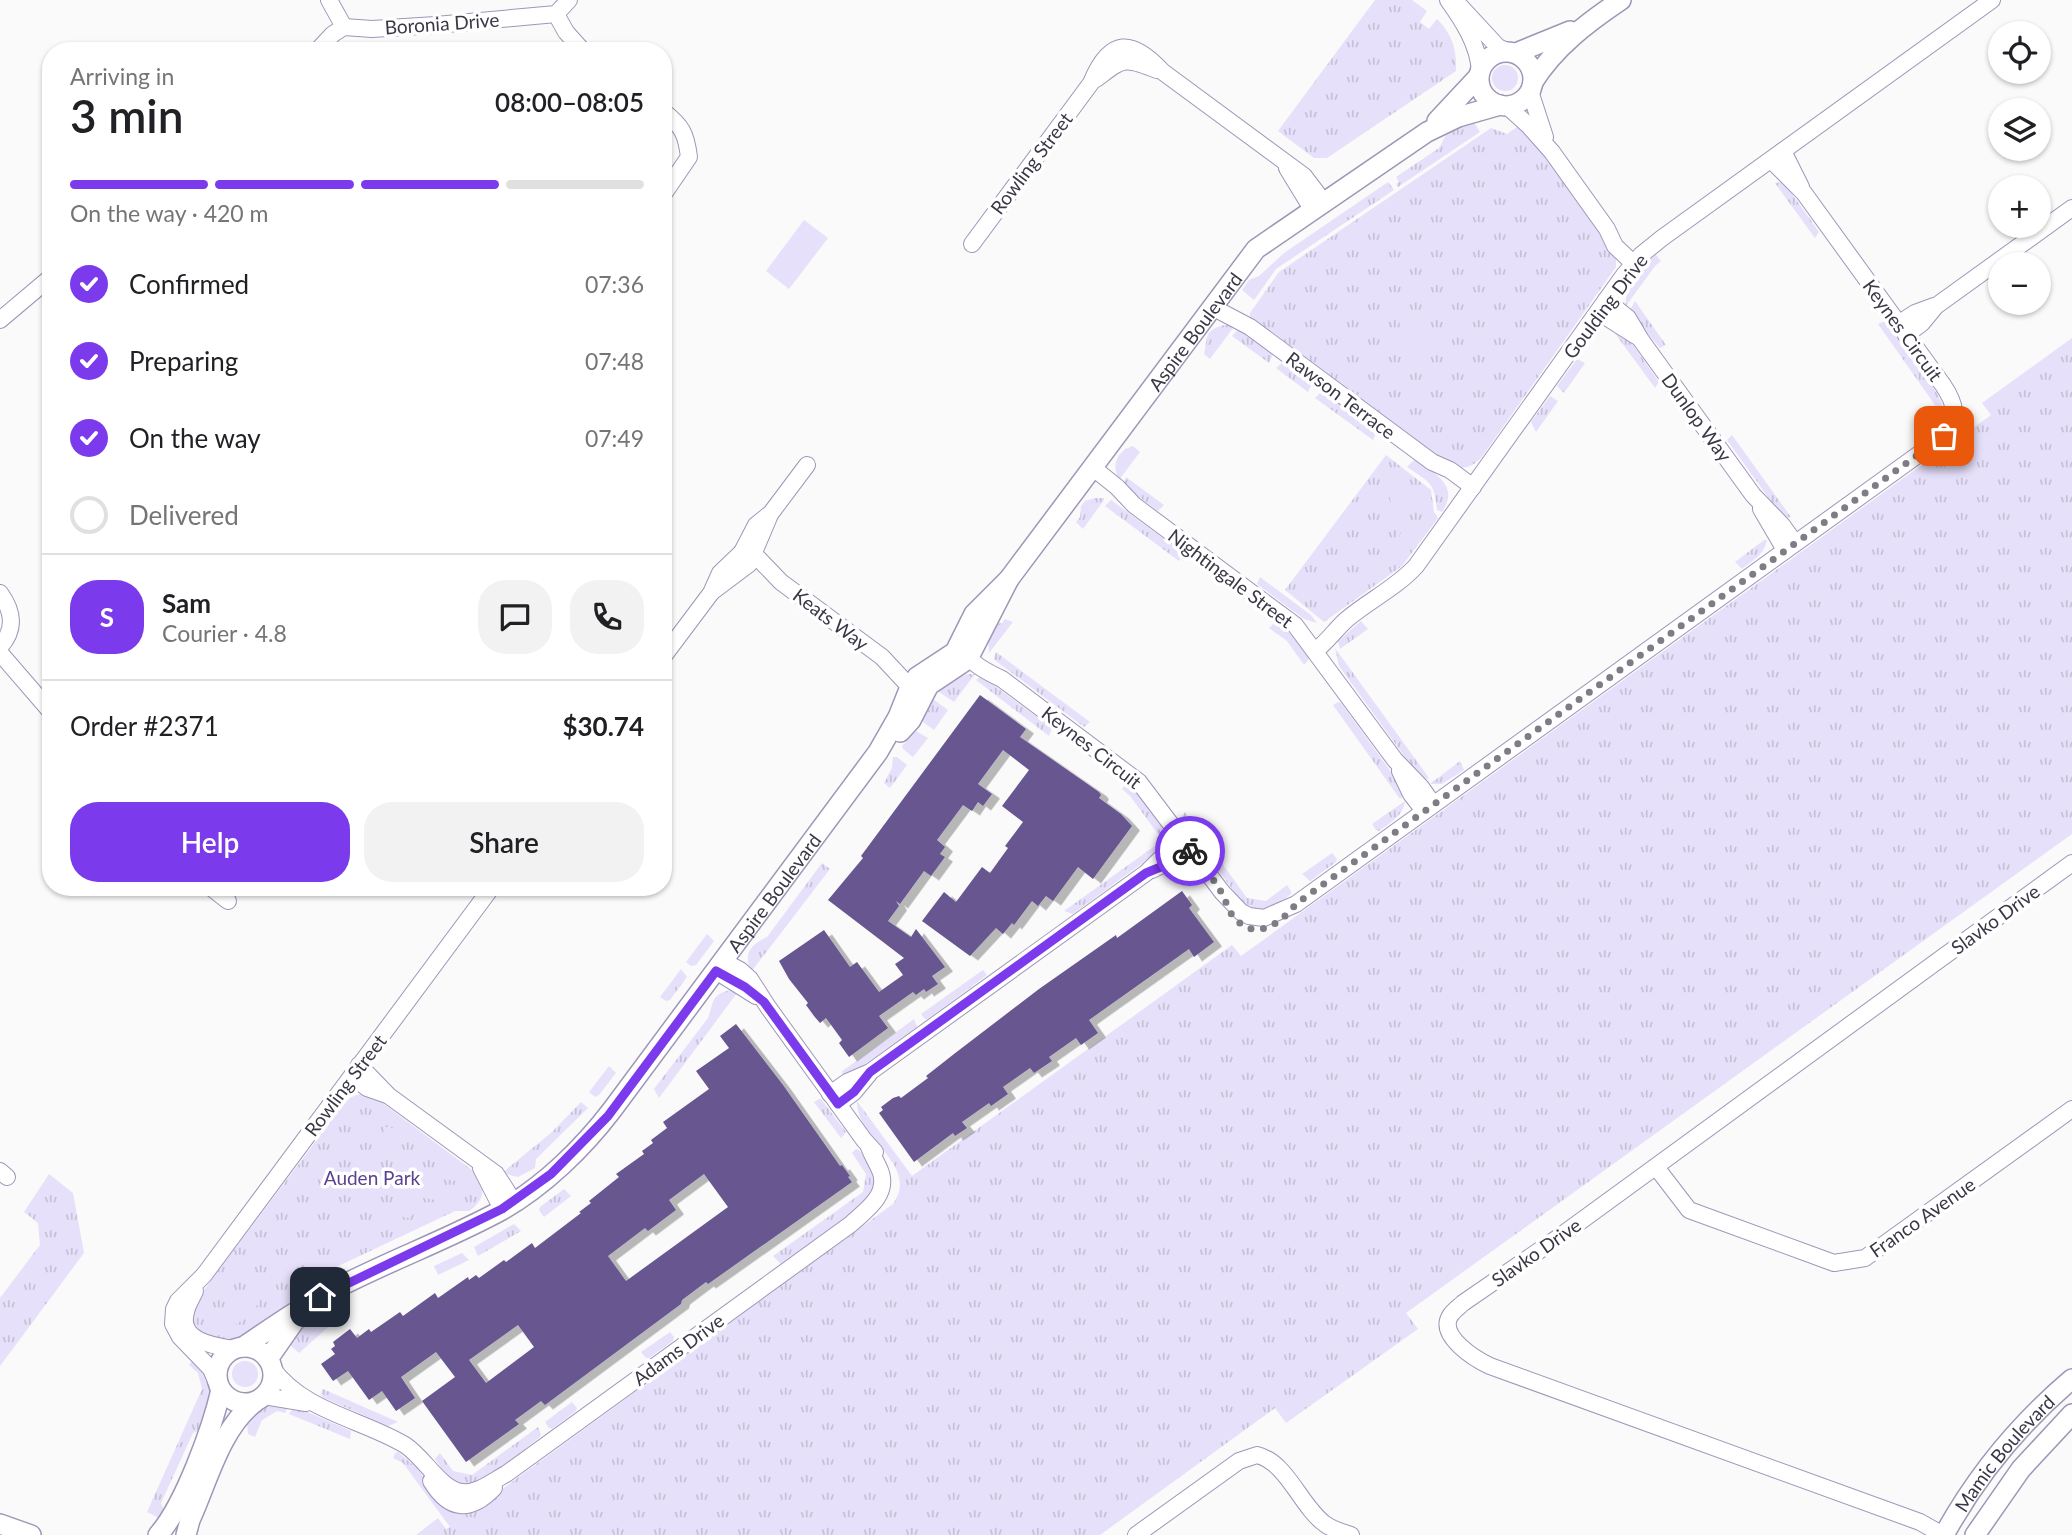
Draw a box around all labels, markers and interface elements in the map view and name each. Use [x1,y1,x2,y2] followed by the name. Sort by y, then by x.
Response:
[384,8,500,38] street label: Boronia Drive
[1988,21,2051,315] map controls
[1988,21,2051,84] button: locate
[70,62,174,90] text: Arriving in
[495,86,644,118] text: 08:00–08:05
[70,88,184,143] text: 3 min
[1988,98,2051,161] button: layers
[985,108,1077,218] street label: Rowling Street
[1988,175,2051,238] button: +
[70,199,269,227] text: On the way · 420 m
[1558,249,1652,363] street label: Goulding Drive
[1988,252,2051,315] button: −
[70,265,108,303] icon: check
[1143,267,1246,395] street label: Aspire Boulevard
[129,268,249,300] text: Confirmed
[585,270,644,298] text: 07:36
[1858,275,1948,385] street label: Keynes Circuit
[70,342,108,380] icon: check
[129,345,238,377] text: Preparing
[1282,346,1400,444] street label: Rawson Terrace
[585,347,644,375] text: 07:48
[1657,368,1737,466] street label: Dunlop Way
[1914,406,1974,466] pin
[1925,417,1963,455] icon: bag
[70,419,108,457] icon: check
[129,422,261,454] text: On the way
[585,424,644,452] text: 07:49
[129,499,239,531] text: Delivered
[1164,524,1298,633] street label: Nightingale Street
[478,580,552,654] button: chat
[570,580,644,654] button: phone
[789,583,873,655] street label: Keats Way
[162,587,211,619] text: Sam
[100,601,114,633] text: S
[162,619,287,647] text: Courier · 4.8
[1038,701,1146,793] street label: Keynes Circuit
[70,710,219,742] text: Order #2371
[562,710,644,742] text: $30.74
[70,802,350,882] button: Help
[364,802,644,882] button: Share
[1155,816,1225,886] courier
[722,829,825,956] street label: Aspire Boulevard
[1171,832,1209,870] icon: bike
[1946,879,2044,959] street label: Slavko Drive
[299,1030,391,1140] street label: Rowling Street
[324,1166,421,1189] park label: Auden Park
[1865,1172,1979,1262] street label: Franco Avenue
[1487,1213,1585,1291] street label: Slavko Drive
[290,1267,350,1327] pin
[301,1278,339,1316] icon: home
[628,1308,728,1390] street label: Adams Drive
[1949,1390,2059,1516] street label: Mamic Boulevard

